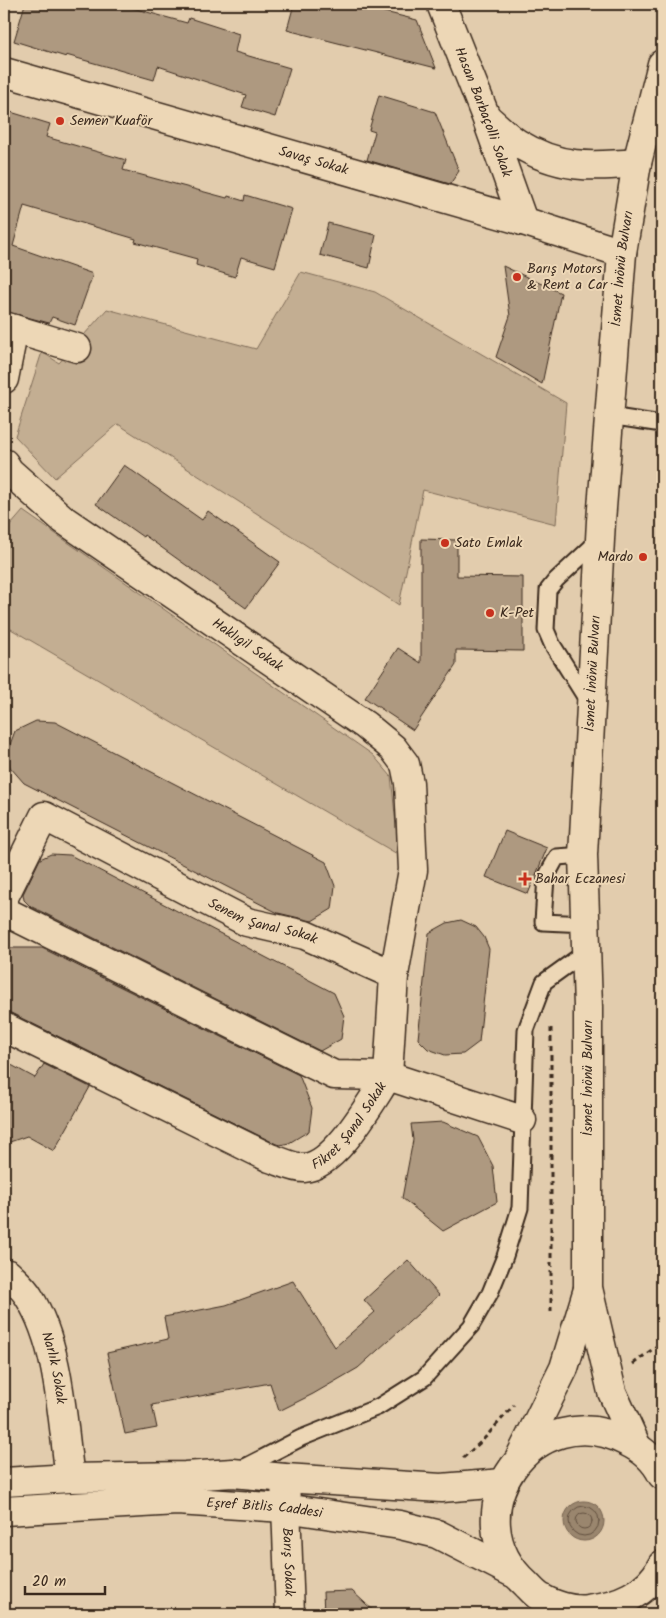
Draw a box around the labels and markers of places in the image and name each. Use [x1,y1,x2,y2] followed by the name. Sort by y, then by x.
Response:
[70,110,153,132] place label: Semen Kuaför
[54,115,66,127] marker: Semen Kuaför
[527,258,609,296] place label: Barış Motors & Rent a Car
[511,271,523,283] marker: Barış Motors & Rent a Car
[455,532,523,554] place label: Sato Emlak
[439,537,451,549] marker: Sato Emlak
[597,546,633,568] place label: Mardo
[637,551,649,563] marker: Mardo
[500,602,535,624] place label: K-Pet
[484,607,496,619] marker: K-Pet
[535,868,626,890] place label: Bahar Eczanesi
[519,873,531,885] marker: Bahar Eczanesi

